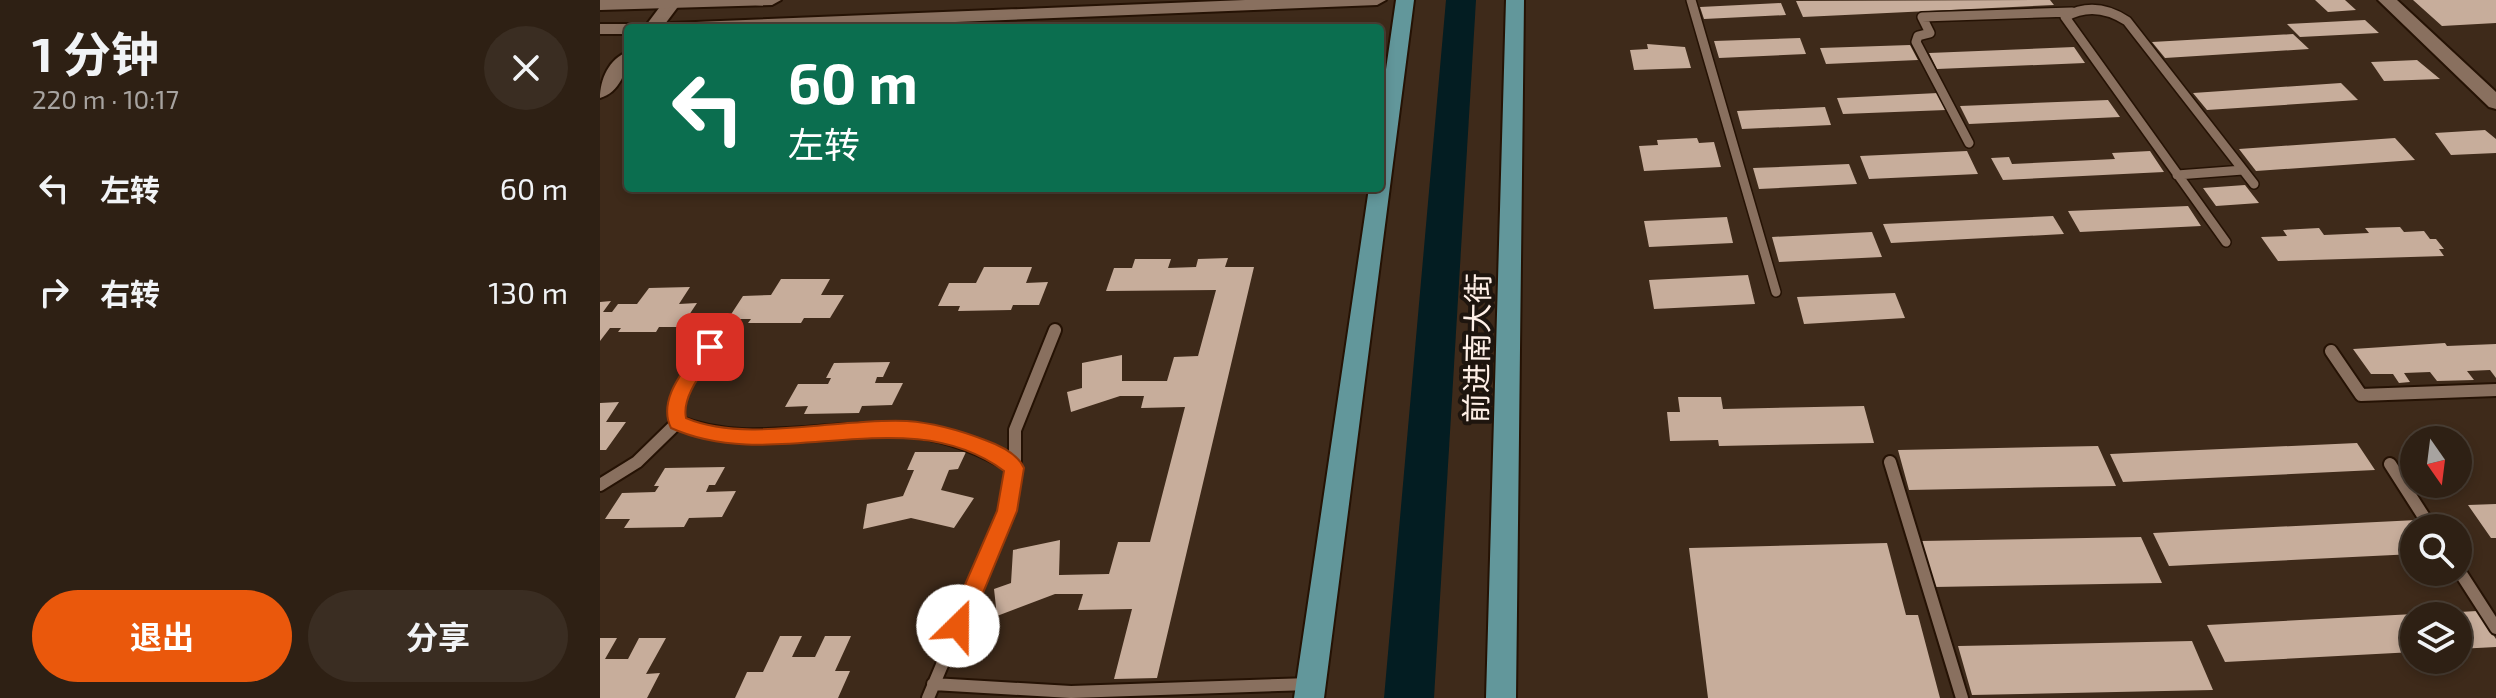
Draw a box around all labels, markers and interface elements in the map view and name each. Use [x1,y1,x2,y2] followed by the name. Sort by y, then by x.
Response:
[32,24,159,82] text: 1 分钟
[484,26,568,110] button: close
[788,48,918,115] text: 60 m
[656,56,760,160] icon: left
[32,83,179,114] text: 220 m · 10:17
[788,122,860,165] text: 左转
[32,166,76,210] icon: left
[500,170,568,206] text: 60 m
[100,171,160,207] text: 左转
[32,270,76,314] icon: right
[1457,273,1495,423] street label: 前进南大街
[488,274,568,310] text: 130 m
[100,275,160,311] text: 右转
[676,313,744,381] pin
[688,325,732,369] icon: arrive
[2400,426,2472,498] north arrow
[2400,426,2472,674] map controls
[2400,514,2472,586] button: search
[916,584,1000,668] position arrow
[32,590,292,682] button: 退出
[308,590,568,682] button: 分享
[2400,602,2472,674] button: layers

